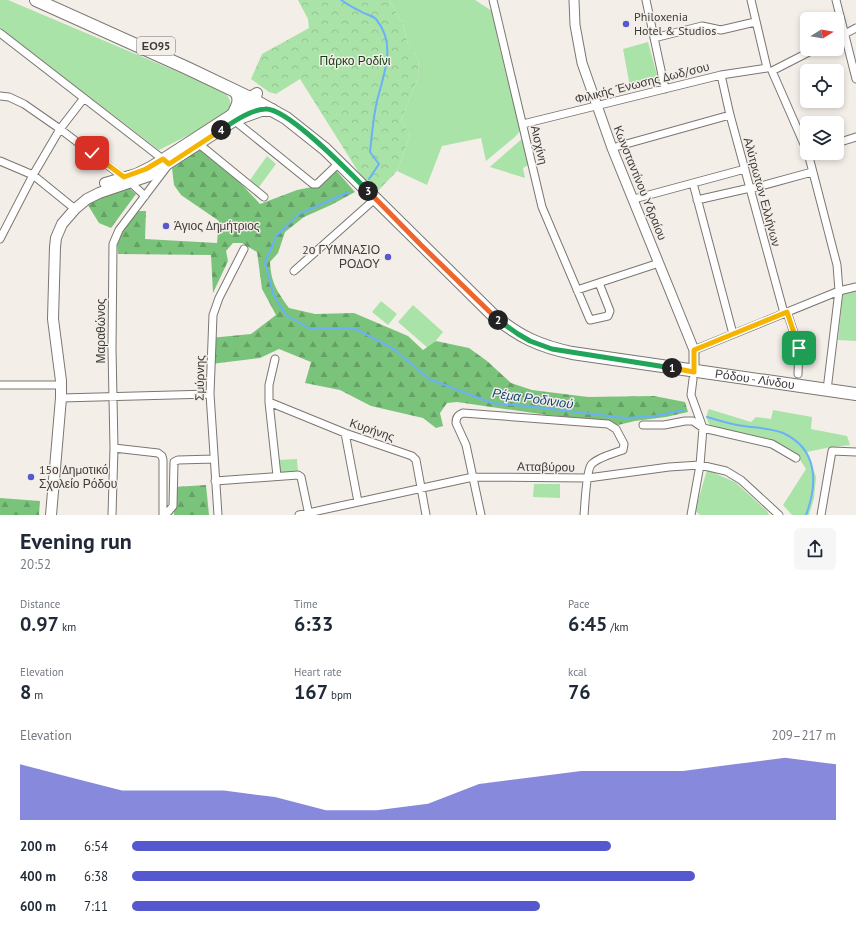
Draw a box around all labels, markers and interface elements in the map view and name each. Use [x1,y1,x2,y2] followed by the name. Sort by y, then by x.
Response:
[634,9,716,38] place label: Philoxenia Hotel & Studios
[800,12,844,56] north arrow
[800,12,844,160] map controls
[621,19,631,29] marker: Philoxenia Hotel & Studios
[137,37,175,55] road number: ΕΟ95
[320,53,391,68] park label: Πάρκο Ροδίνι
[573,59,711,107] street label: Φιλικής Ένωσης Δωδ/σου
[800,64,844,108] button: locate
[800,116,844,160] button: layers
[211,120,231,140] pin: 4
[218,123,224,137] text: 4
[611,123,670,242] street label: Κωνσταντίνου Υδραίου
[528,124,551,166] street label: Αισχίνη
[75,136,109,170] pin
[741,136,784,248] street label: Αλύτρωτων Ελλήνων
[81,142,103,164] icon: check
[358,181,378,201] pin: 3
[365,184,371,198] text: 3
[174,218,260,233] place label: Άγιος Δημήτριος
[161,221,171,231] marker: Άγιος Δημήτριος
[302,242,380,271] place label: 2ο ΓΥΜΝΑΣΙΟ ΡΟΔΟΥ
[383,252,393,262] marker: 2ο ΓΥΜΝΑΣΙΟ ΡΟΔΟΥ
[93,298,108,364] street label: Μαραθώνος
[488,310,508,330] pin: 2
[495,313,501,327] text: 2
[782,331,816,365] pin
[788,337,810,359] icon: arrive
[192,355,207,401] street label: Σμύρνης
[662,358,682,378] pin: 1
[669,361,675,375] text: 1
[714,366,796,392] street label: Ρόδου - Λίνδου
[491,384,575,413] water label: Ρέμα Ροδινιού
[348,415,397,444] street label: Κυρήνης
[517,458,575,475] street label: Ατταβύρου
[39,462,117,491] place label: 15ο Δημοτικό Σχολείο Ρόδου
[26,472,36,482] marker: 15ο Δημοτικό Σχολείο Ρόδου
[20,527,132,555] text: Evening run
[794,528,836,570] button: share
[20,556,51,573] text: 20:52
[20,597,60,611] text: Distance
[294,597,318,611] text: Time
[568,597,590,611] text: Pace
[20,611,59,637] text: 0.97
[294,611,333,637] text: 6:33
[568,611,607,637] text: 6:45
[59,620,76,634] text: km
[607,620,628,634] text: /km
[20,665,64,679] text: Elevation
[294,665,342,679] text: Heart rate
[568,665,587,679] text: kcal
[20,679,31,705] text: 8
[294,679,328,705] text: 167
[568,679,591,705] text: 76
[31,688,43,702] text: m
[328,688,352,702] text: bpm
[20,727,72,744] text: Elevation
[772,727,836,744] text: 209–217 m
[20,838,56,855] text: 200 m
[84,838,108,855] text: 6:54
[20,868,56,885] text: 400 m
[84,868,108,885] text: 6:38
[20,898,56,915] text: 600 m
[84,898,108,915] text: 7:11

